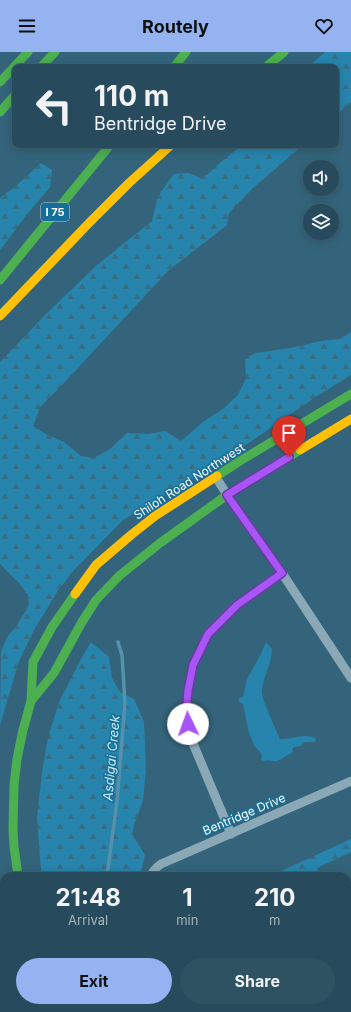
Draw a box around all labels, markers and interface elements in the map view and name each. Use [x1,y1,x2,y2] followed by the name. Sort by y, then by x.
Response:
[16,15,38,37] icon: menu
[313,15,335,37] icon: heart
[142,16,209,37] text: Routely
[94,79,169,113] text: 110 m
[28,80,80,132] icon: left
[94,113,227,134] text: Bentridge Drive
[303,160,339,240] map controls
[303,160,339,196] button: sound
[41,203,69,221] road number: I 75
[303,204,339,240] button: layers
[272,416,306,457] pin
[278,422,300,444] icon: arrive
[131,439,247,523] street label: Shiloh Road Northwest
[167,703,209,745] position arrow
[99,714,123,803] water label: Asdigai Creek
[200,790,288,838] street label: Bentridge Drive
[55,883,121,912] text: 21:48
[182,883,193,912] text: 1
[254,883,296,912] text: 210
[68,912,108,928] text: Arrival
[176,912,198,928] text: min
[269,912,280,928] text: m
[16,958,172,1004] button: Exit
[180,958,335,1004] button: Share

